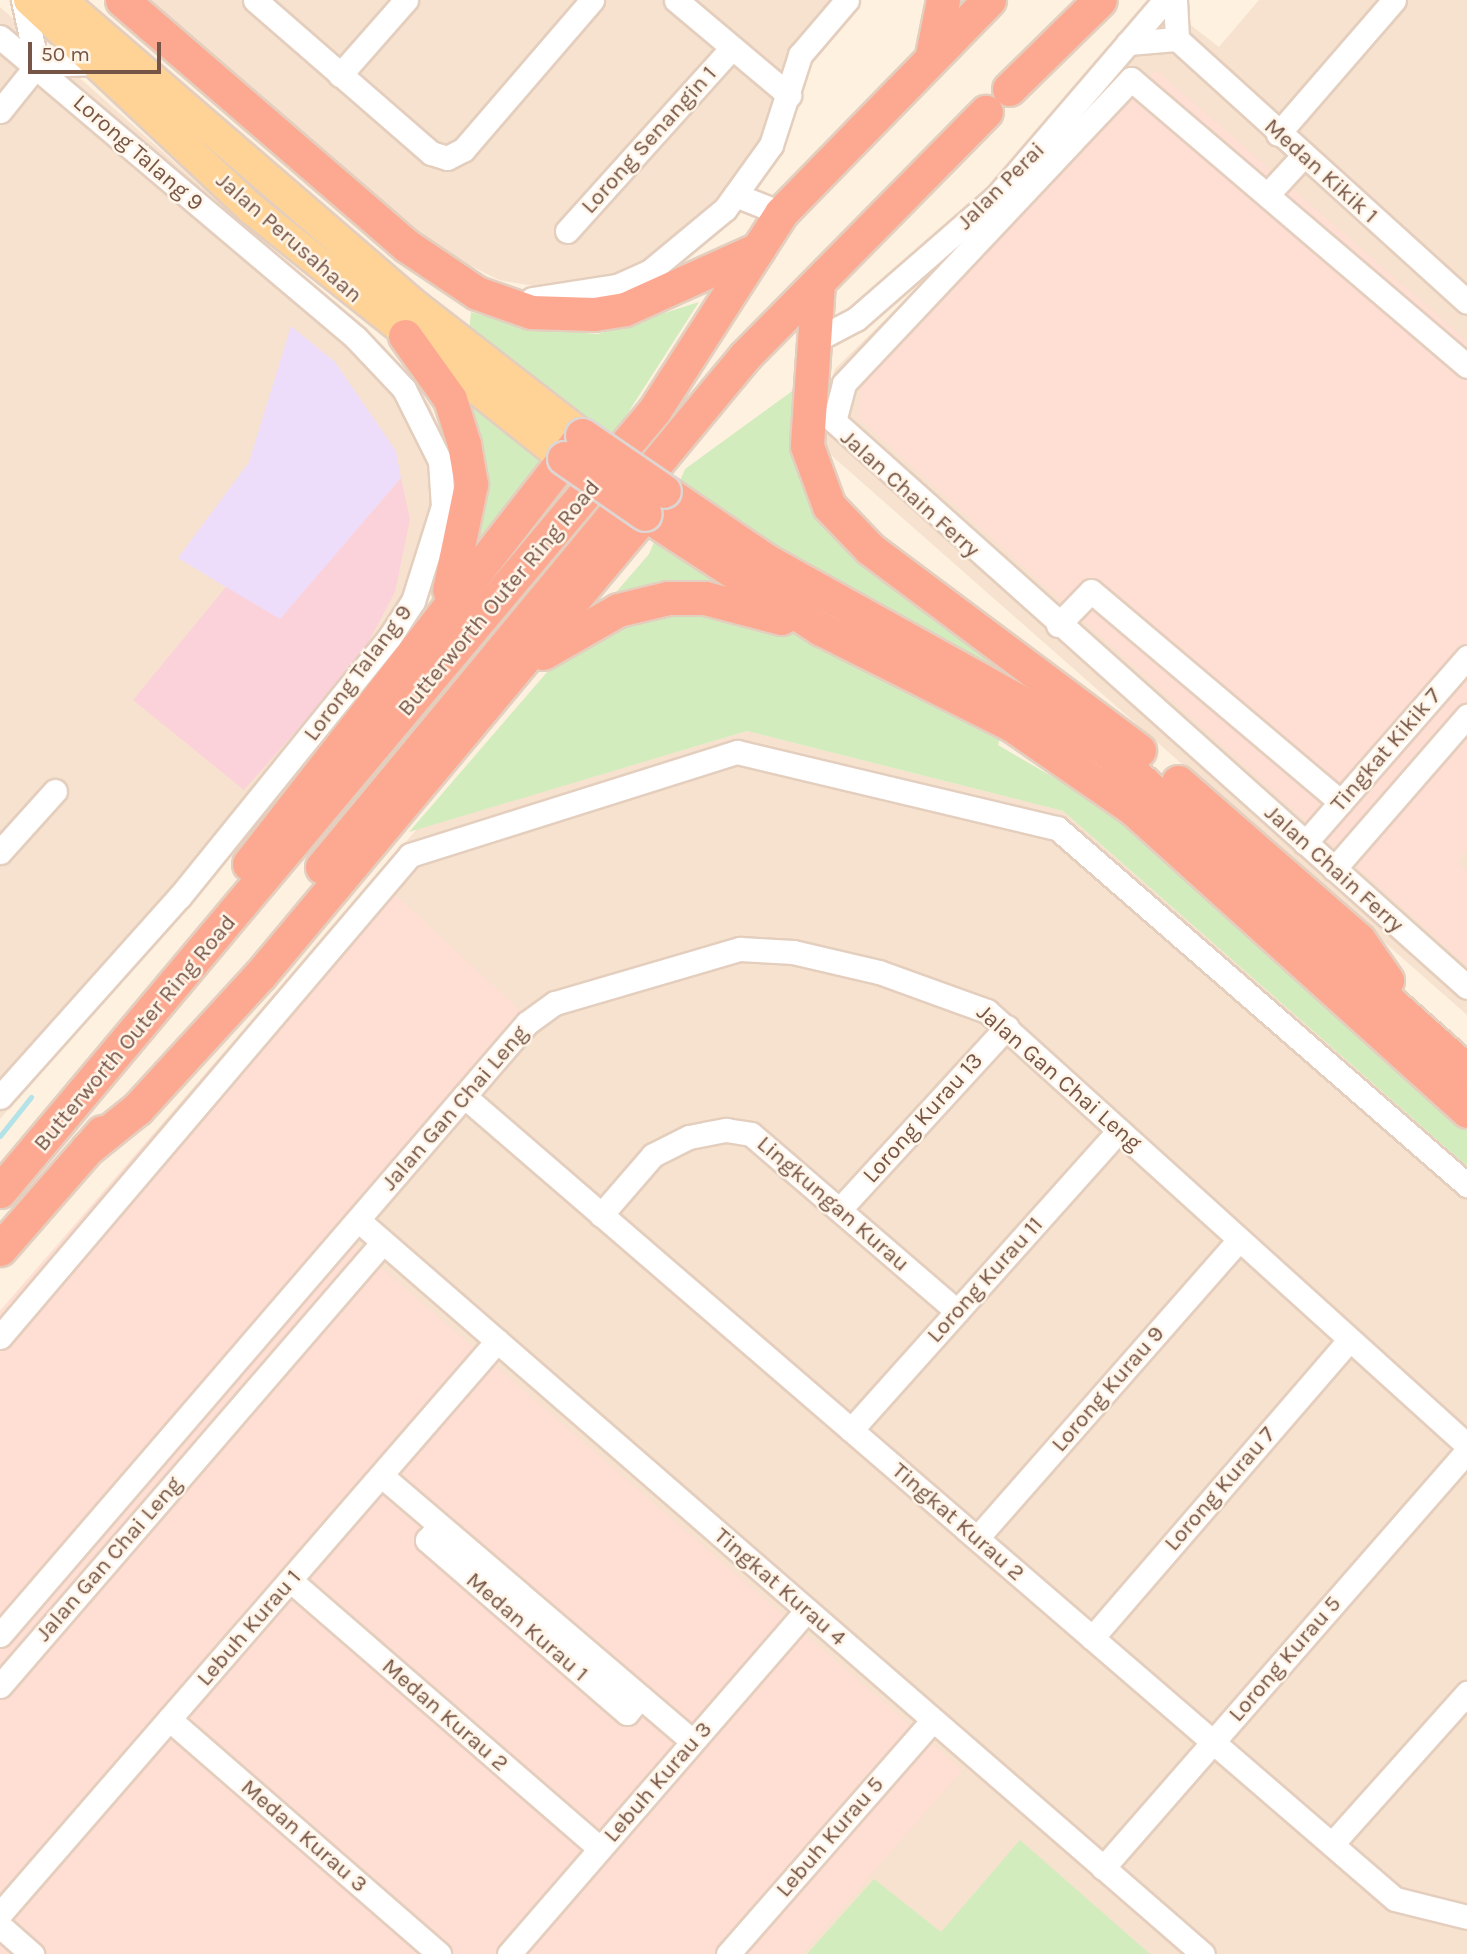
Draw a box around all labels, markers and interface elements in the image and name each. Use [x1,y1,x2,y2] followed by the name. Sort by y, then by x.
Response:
[32,28,164,72] scale bar
[41,42,90,66] text: 50 m
[575,60,723,220] street label: Lorong Senangin 1
[67,89,209,217] street label: Lorong Talang 9
[1258,113,1384,229] street label: Medan Kikik 1
[951,136,1051,236] street label: Jalan Perai
[210,167,368,309] street label: Jalan Perusahaan
[835,424,985,564] street label: Jalan Chain Ferry
[392,474,606,722] street label: Butterworth Outer Ring Road
[298,599,418,747] street label: Lorong Talang 9
[1325,683,1447,817] street label: Tingkat Kikik 7
[1259,799,1409,939] street label: Jalan Chain Ferry
[28,909,242,1157] street label: Butterworth Outer Ring Road
[971,999,1147,1157] street label: Jalan Gan Chai Leng
[376,1020,534,1196] street label: Jalan Gan Chai Leng
[857,1047,989,1189] street label: Lorong Kurau 13
[751,1130,915,1278] street label: Lingkungan Kurau
[921,1211,1049,1349] street label: Lorong Kurau 11
[1046,1320,1170,1458] street label: Lorong Kurau 9
[1159,1421,1281,1557] street label: Lorong Kurau 7
[886,1457,1030,1587] street label: Tingkat Kurau 2
[30,1471,188,1647] street label: Jalan Gan Chai Leng
[708,1522,852,1652] street label: Tingkat Kurau 4
[191,1564,307,1692] street label: Lebuh Kurau 1
[460,1566,594,1688] street label: Medan Kurau 1
[1223,1590,1347,1728] street label: Lorong Kurau 5
[376,1653,514,1777] street label: Medan Kurau 2
[598,1716,718,1848] street label: Lebuh Kurau 3
[770,1771,890,1903] street label: Lebuh Kurau 5
[235,1774,373,1898] street label: Medan Kurau 3

